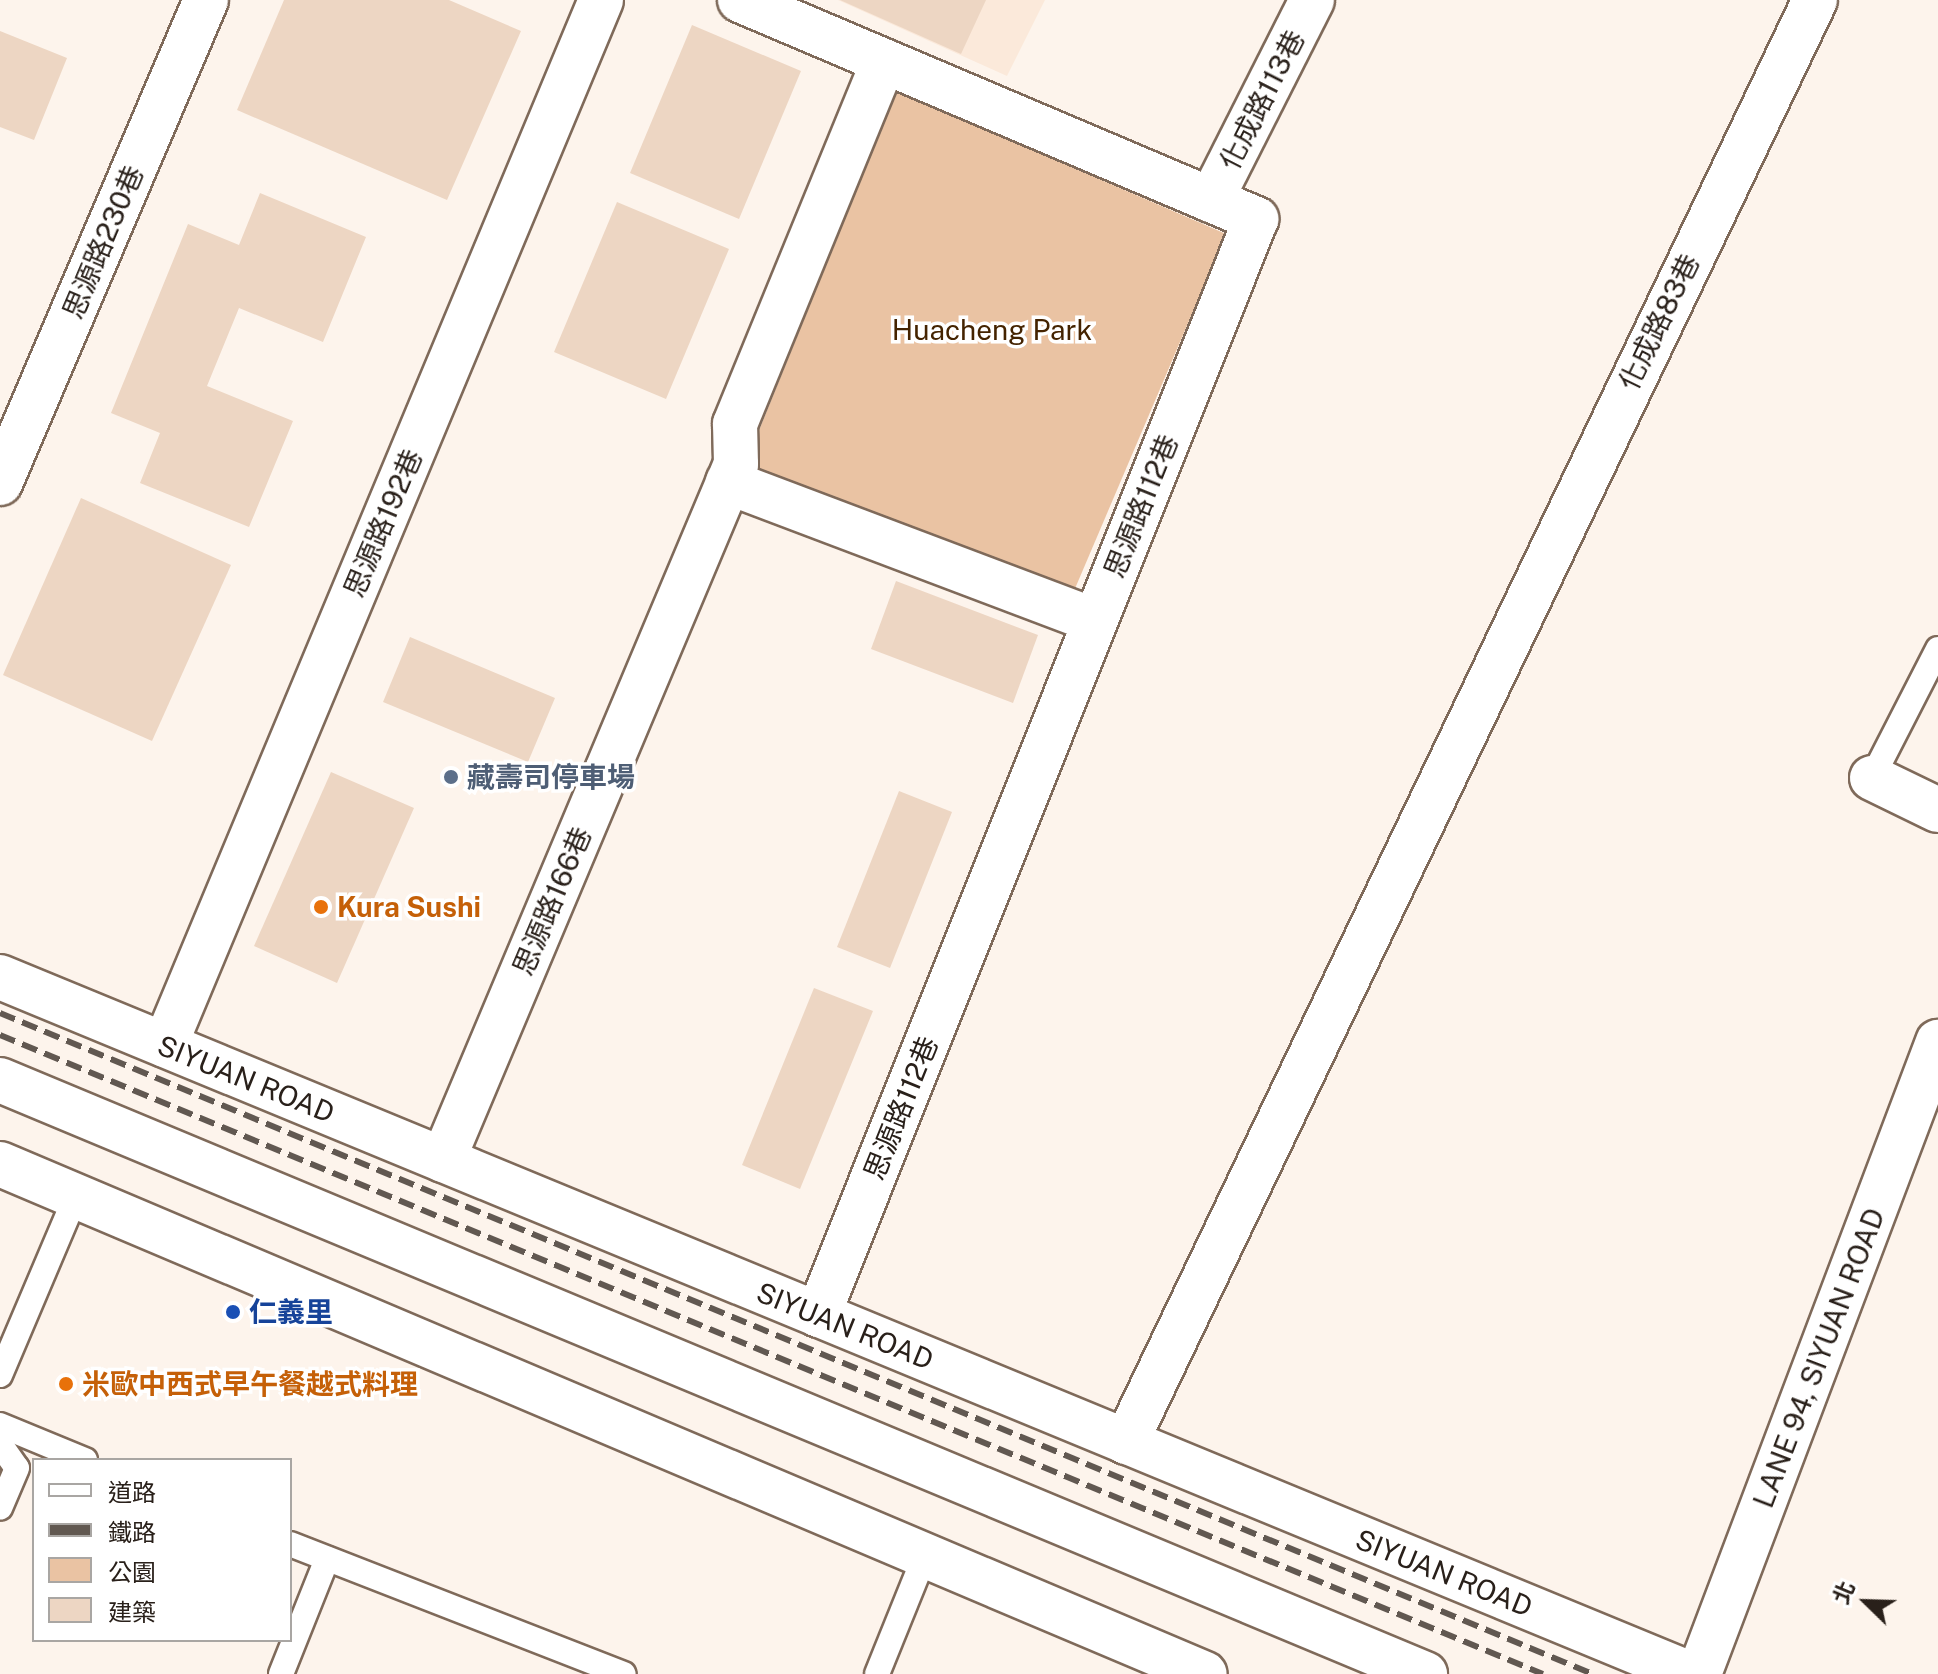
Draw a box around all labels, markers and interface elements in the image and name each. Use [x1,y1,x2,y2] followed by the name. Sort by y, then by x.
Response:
[1212,24,1312,176] street label: 化成路113巷
[56,160,150,324] street label: 思源路230巷
[1612,248,1706,396] street label: 化成路83巷
[892,313,1092,347] park label: Huacheng Park
[1097,429,1185,583] street label: 思源路112巷
[337,444,429,602] street label: 思源路192巷
[467,760,635,794] place label: 藏壽司停車場
[442,768,460,786] marker: 藏壽司停車場
[506,822,598,980] street label: 思源路166巷
[337,890,481,924] place label: Kura Sushi
[312,898,330,916] marker: Kura Sushi
[153,1028,339,1130] street label: SIYUAN ROAD
[857,1031,945,1185] street label: 思源路112巷
[1746,1204,1892,1512] street label: LANE 94, SIYUAN ROAD
[752,1275,938,1377] street label: SIYUAN ROAD
[249,1295,333,1329] place label: 仁義里
[224,1303,242,1321] marker: 仁義里
[82,1367,418,1401] place label: 米歐中西式早午餐越式料理
[57,1375,75,1393] marker: 米歐中西式早午餐越式料理
[32,1458,292,1642] legend
[108,1478,156,1506] text: 道路
[108,1518,156,1546] text: 鐵路
[1351,1522,1537,1624] street label: SIYUAN ROAD
[108,1558,156,1586] text: 公園
[1826,1562,1906,1642] north arrow
[1828,1577,1860,1608] text: 北
[108,1598,156,1626] text: 建築

